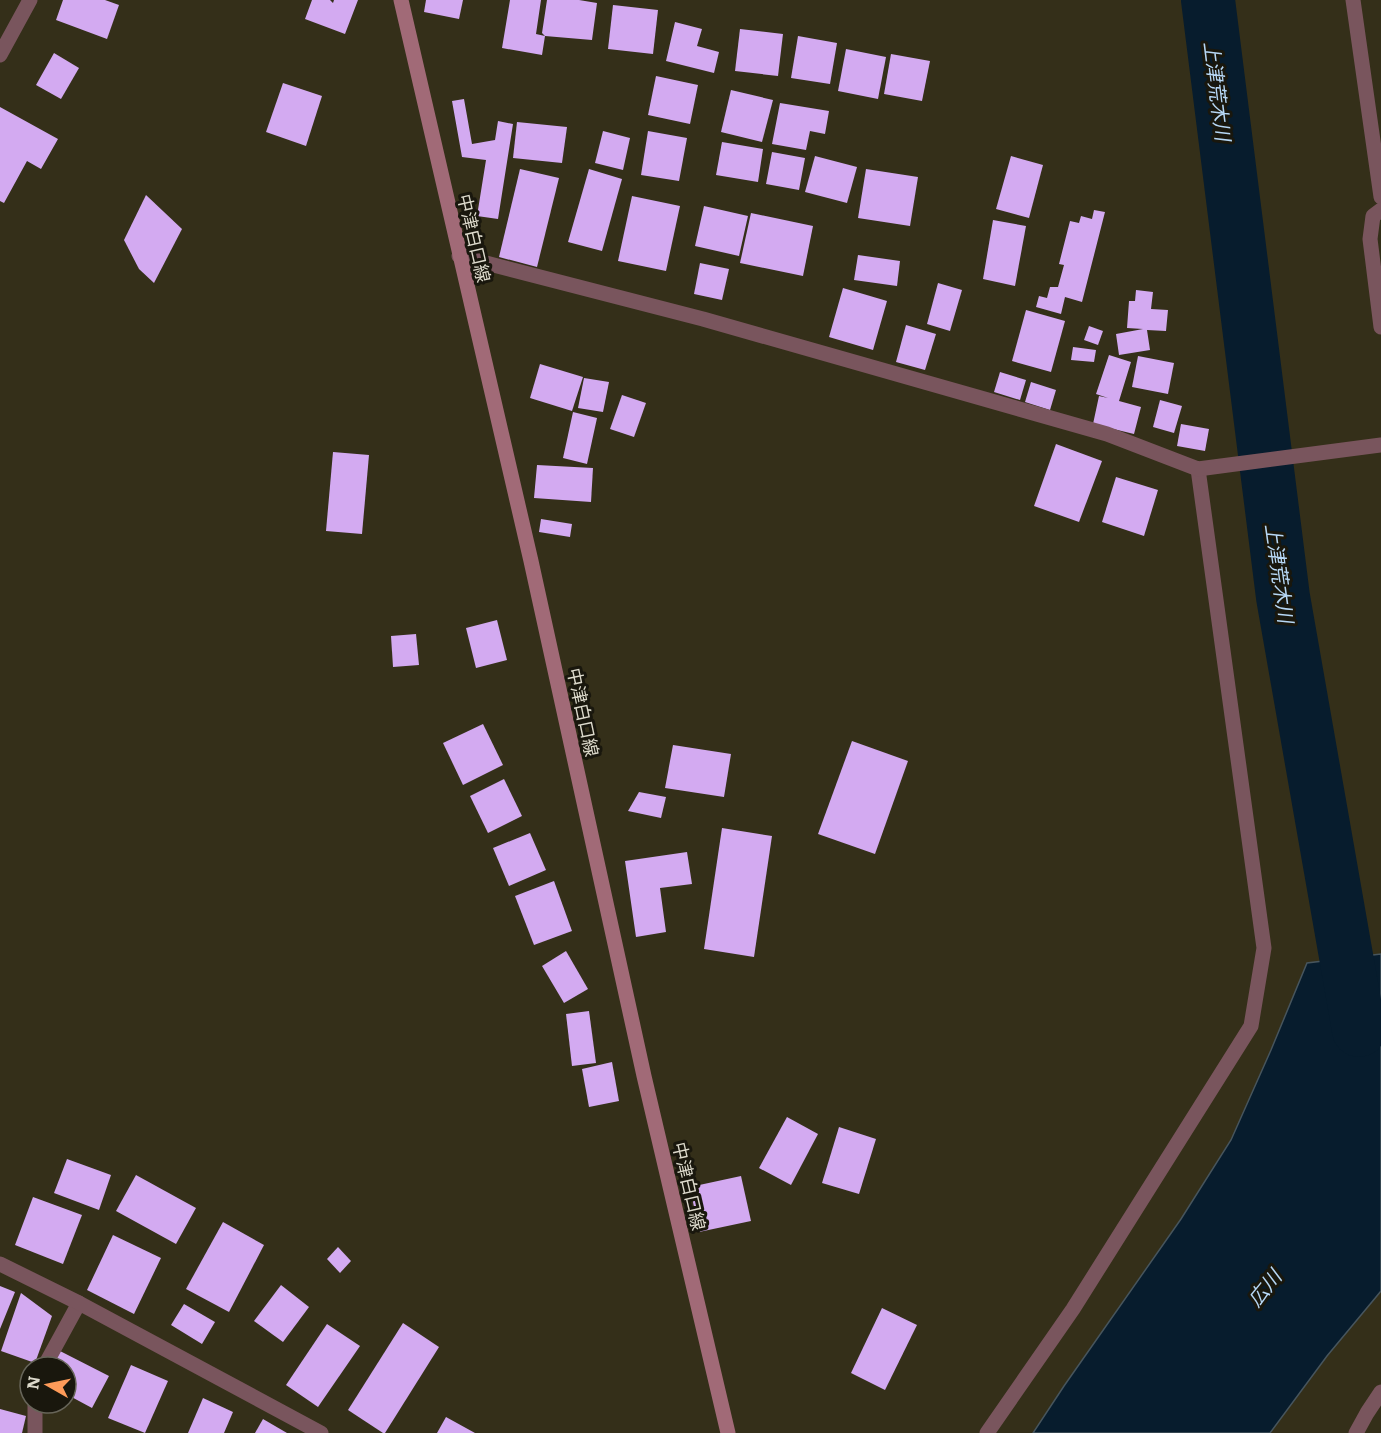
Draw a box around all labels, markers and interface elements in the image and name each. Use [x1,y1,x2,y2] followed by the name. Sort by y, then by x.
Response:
[1198,40,1240,144] water label: 上津荒木川
[452,191,498,285] street label: 中津白口線
[1259,521,1303,627] water label: 上津荒木川
[561,665,607,759] street label: 中津白口線
[667,1139,713,1233] street label: 中津白口線
[1239,1260,1289,1312] water label: 広川
[18,1355,78,1415] north arrow
[19,1374,45,1391] text: N

